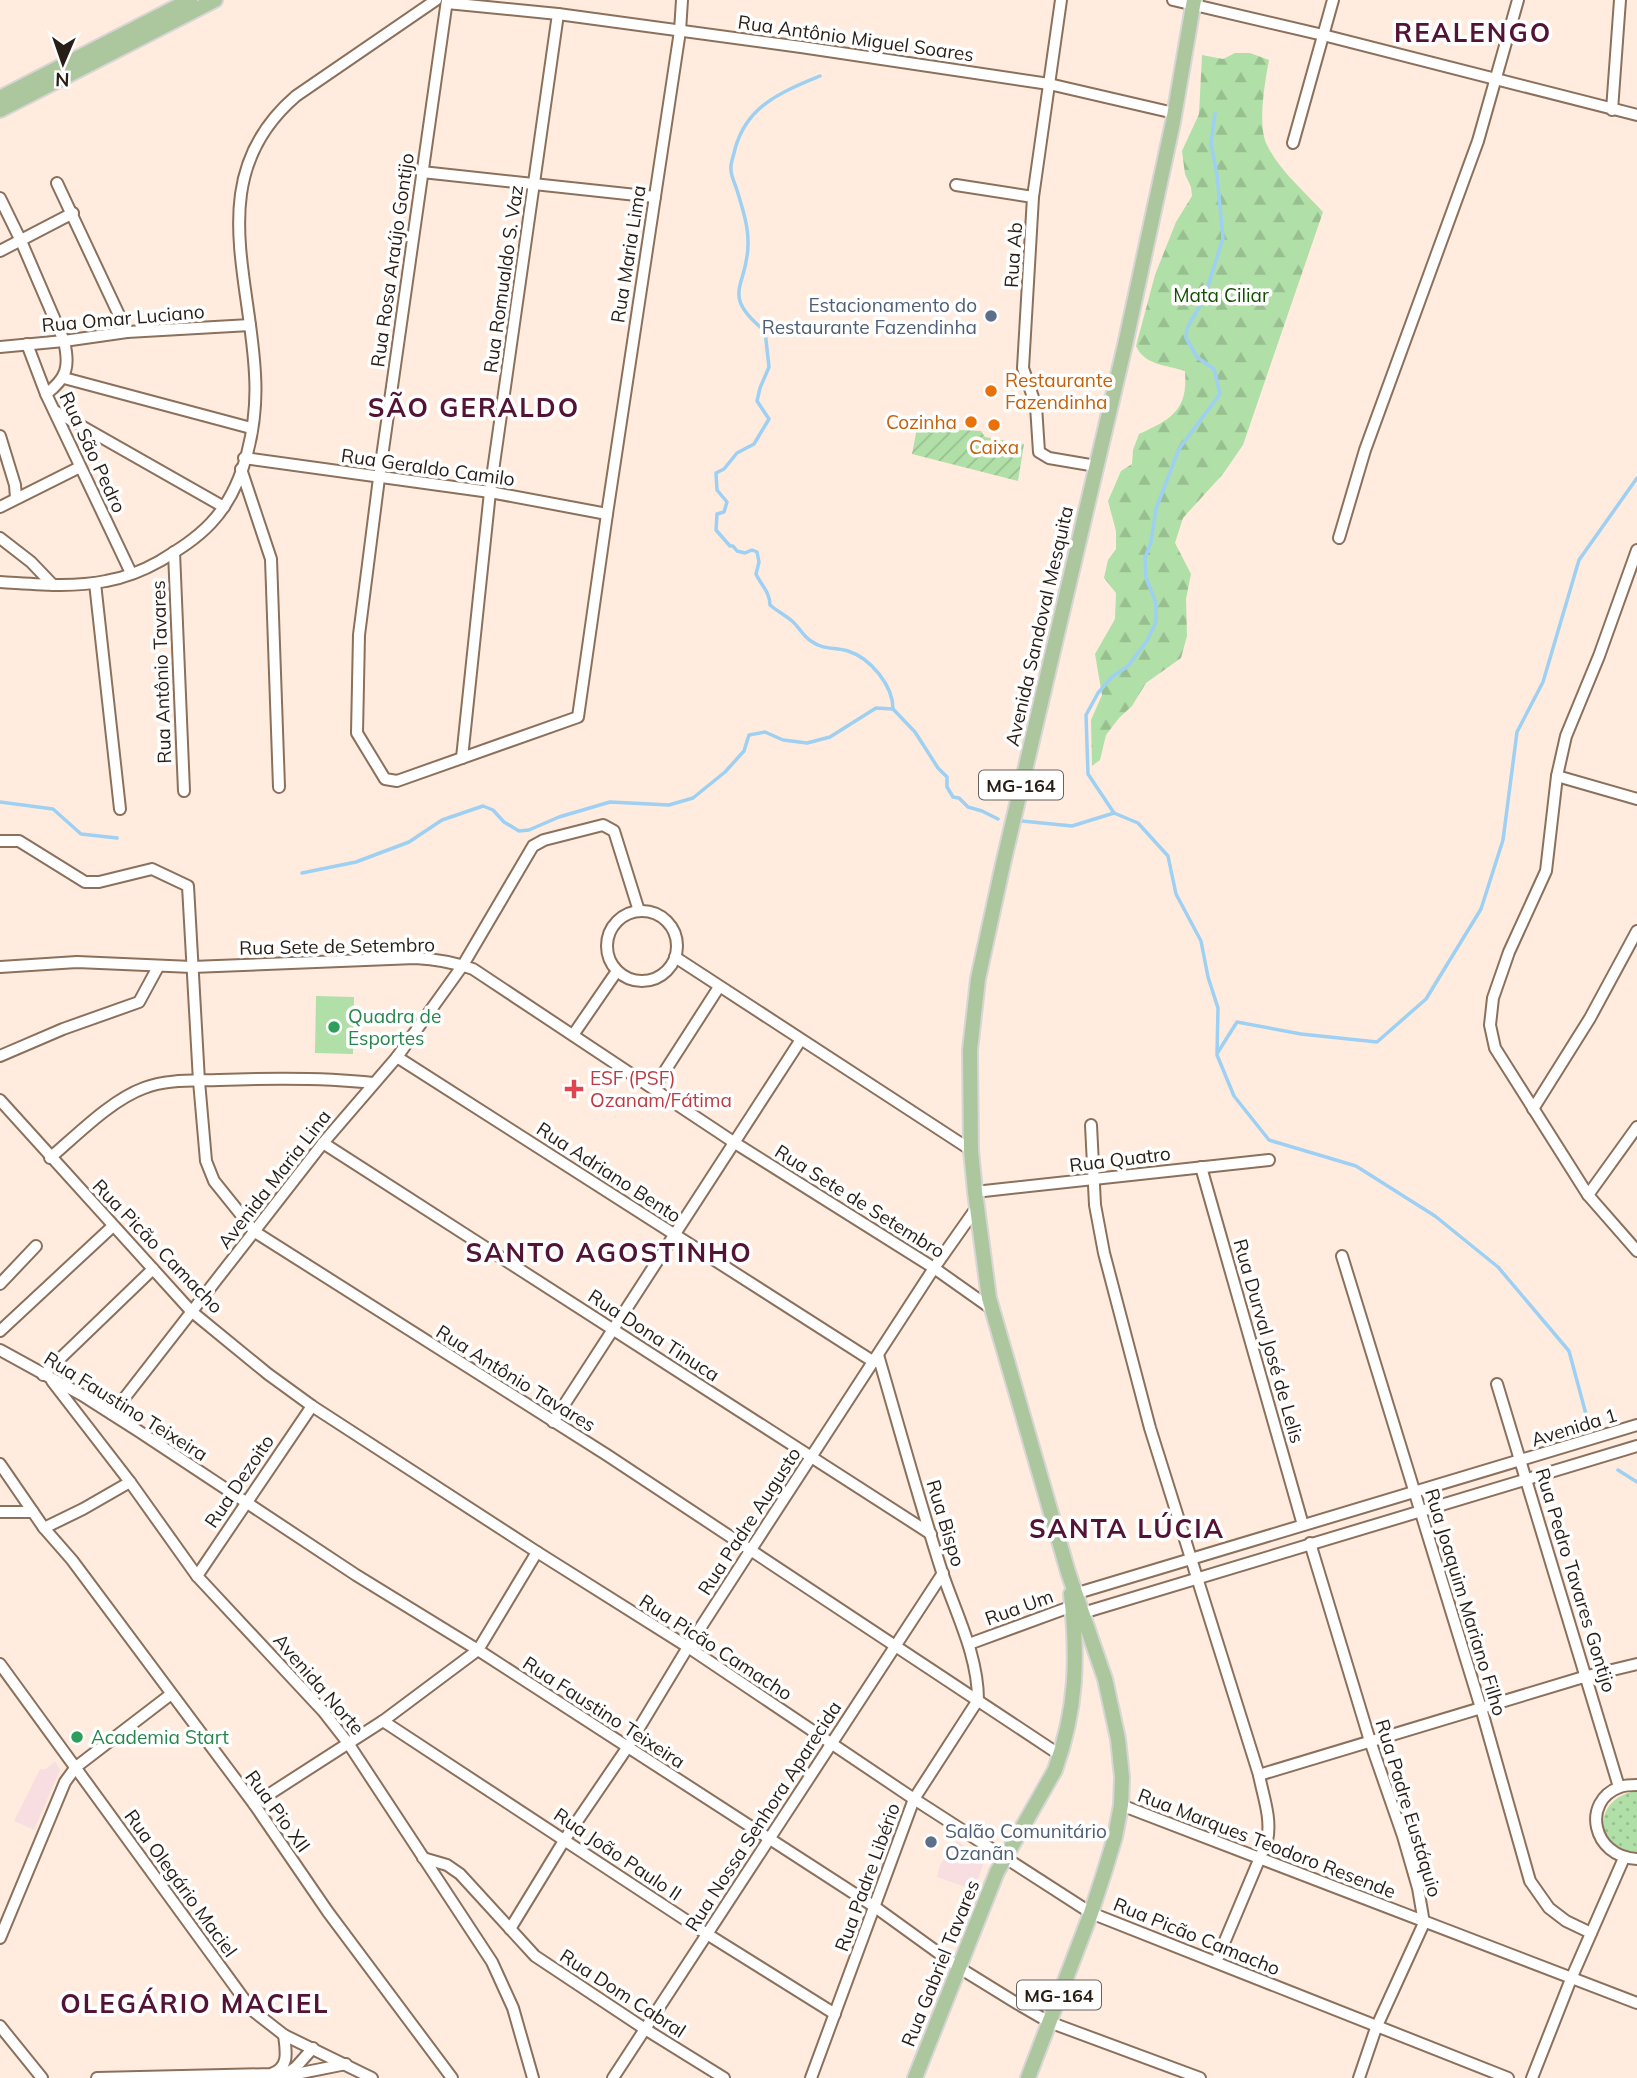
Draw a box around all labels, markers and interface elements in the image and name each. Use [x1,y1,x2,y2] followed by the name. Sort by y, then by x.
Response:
[736,10,976,66] street label: Rua Antônio Miguel Soares
[1394,16,1552,49] district label: REALENGO
[28,28,98,98] north arrow
[55,68,70,92] text: N
[365,151,419,369] street label: Rua Rosa Araújo Gontijo
[478,183,528,374] street label: Rua Romualdo S. Vaz
[605,184,651,324] street label: Rua Maria Lima
[999,221,1027,289] street label: Rua Ab
[1173,283,1269,307] park label: Mata Ciliar
[762,293,977,339] place label: Estacionamento do Restaurante Fazendinha
[41,299,205,337] street label: Rua Omar Luciano
[983,308,999,324] marker: Estacionamento do Restaurante Fazendinha
[1005,368,1113,414] place label: Restaurante Fazendinha
[983,383,999,399] marker: Restaurante Fazendinha
[54,388,132,516] street label: Rua São Pedro
[368,391,580,424] district label: SÃO GERALDO
[886,410,957,434] place label: Cozinha
[963,414,979,430] marker: Cozinha
[986,417,1002,433] marker: Caixa
[969,435,1019,459] place label: Caixa
[340,443,516,491] street label: Rua Geraldo Camilo
[1000,504,1078,748] street label: Avenida Sandoval Mesquita
[146,580,176,764] street label: Rua Antônio Tavares
[979,770,1063,800] road number: MG-164
[239,932,435,960] street label: Rua Sete de Setembro
[348,1004,441,1050] place label: Quadra de Esportes
[326,1019,342,1035] marker: Quadra de Esportes
[590,1066,732,1112] place label: ESF (PSF) Ozanam/Fátima
[564,1079,584,1099] marker: ESF (PSF) Ozanam/Fátima
[212,1105,336,1253] street label: Avenida Maria Lina
[532,1116,686,1228] street label: Rua Adriano Bento
[771,1139,949,1263] street label: Rua Sete de Setembro
[1068,1141,1172,1177] street label: Rua Quatro
[88,1174,228,1318] street label: Rua Picão Camacho
[465,1236,753,1269] district label: SANTO AGOSTINHO
[1228,1236,1310,1446] street label: Rua Durval José de Lelis
[584,1284,724,1386] street label: Rua Dona Tinuca
[432,1319,600,1437] street label: Rua Antônio Tavares
[40,1346,212,1466] street label: Rua Faustino Teixeira
[1528,1403,1620,1451] street label: Avenida 1
[199,1430,279,1532] street label: Rua Dezoito
[692,1443,806,1599] street label: Rua Padre Augusto
[1530,1465,1622,1695] street label: Rua Pedro Tavares Gontijo
[921,1477,971,1569] street label: Rua Bispo
[1420,1485,1512,1719] street label: Rua Joaquim Mariano Filho
[1029,1512,1225,1545] district label: SANTA LÚCIA
[982,1584,1056,1630] street label: Rua Um
[635,1589,797,1705] street label: Rua Picão Camacho
[268,1628,370,1740] street label: Avenida Norte
[518,1651,690,1773] street label: Rua Faustino Teixeira
[679,1696,847,1936] street label: Rua Nossa Senhora Aparecida
[1371,1716,1447,1900] street label: Rua Padre Eustáquio
[91,1725,229,1749] place label: Academia Start
[69,1729,85,1745] marker: Academia Start
[240,1765,316,1857] street label: Rua Pio XII
[1135,1783,1399,1903] street label: Rua Marques Teodoro Resende
[829,1800,905,1954] street label: Rua Padre Libério
[549,1802,687,1906] street label: Rua João Paulo II
[119,1805,243,1961] street label: Rua Olegário Maciel
[945,1819,1107,1865] place label: Salão Comunitário Ozanãn
[923,1834,939,1850] marker: Salão Comunitário Ozanãn
[896,1876,984,2050] street label: Rua Gabriel Tavares
[1110,1892,1284,1980] street label: Rua Picão Camacho
[556,1943,690,2043] street label: Rua Dom Cabral
[1017,1980,1101,2010] road number: MG-164
[60,1987,330,2020] district label: OLEGÁRIO MACIEL

